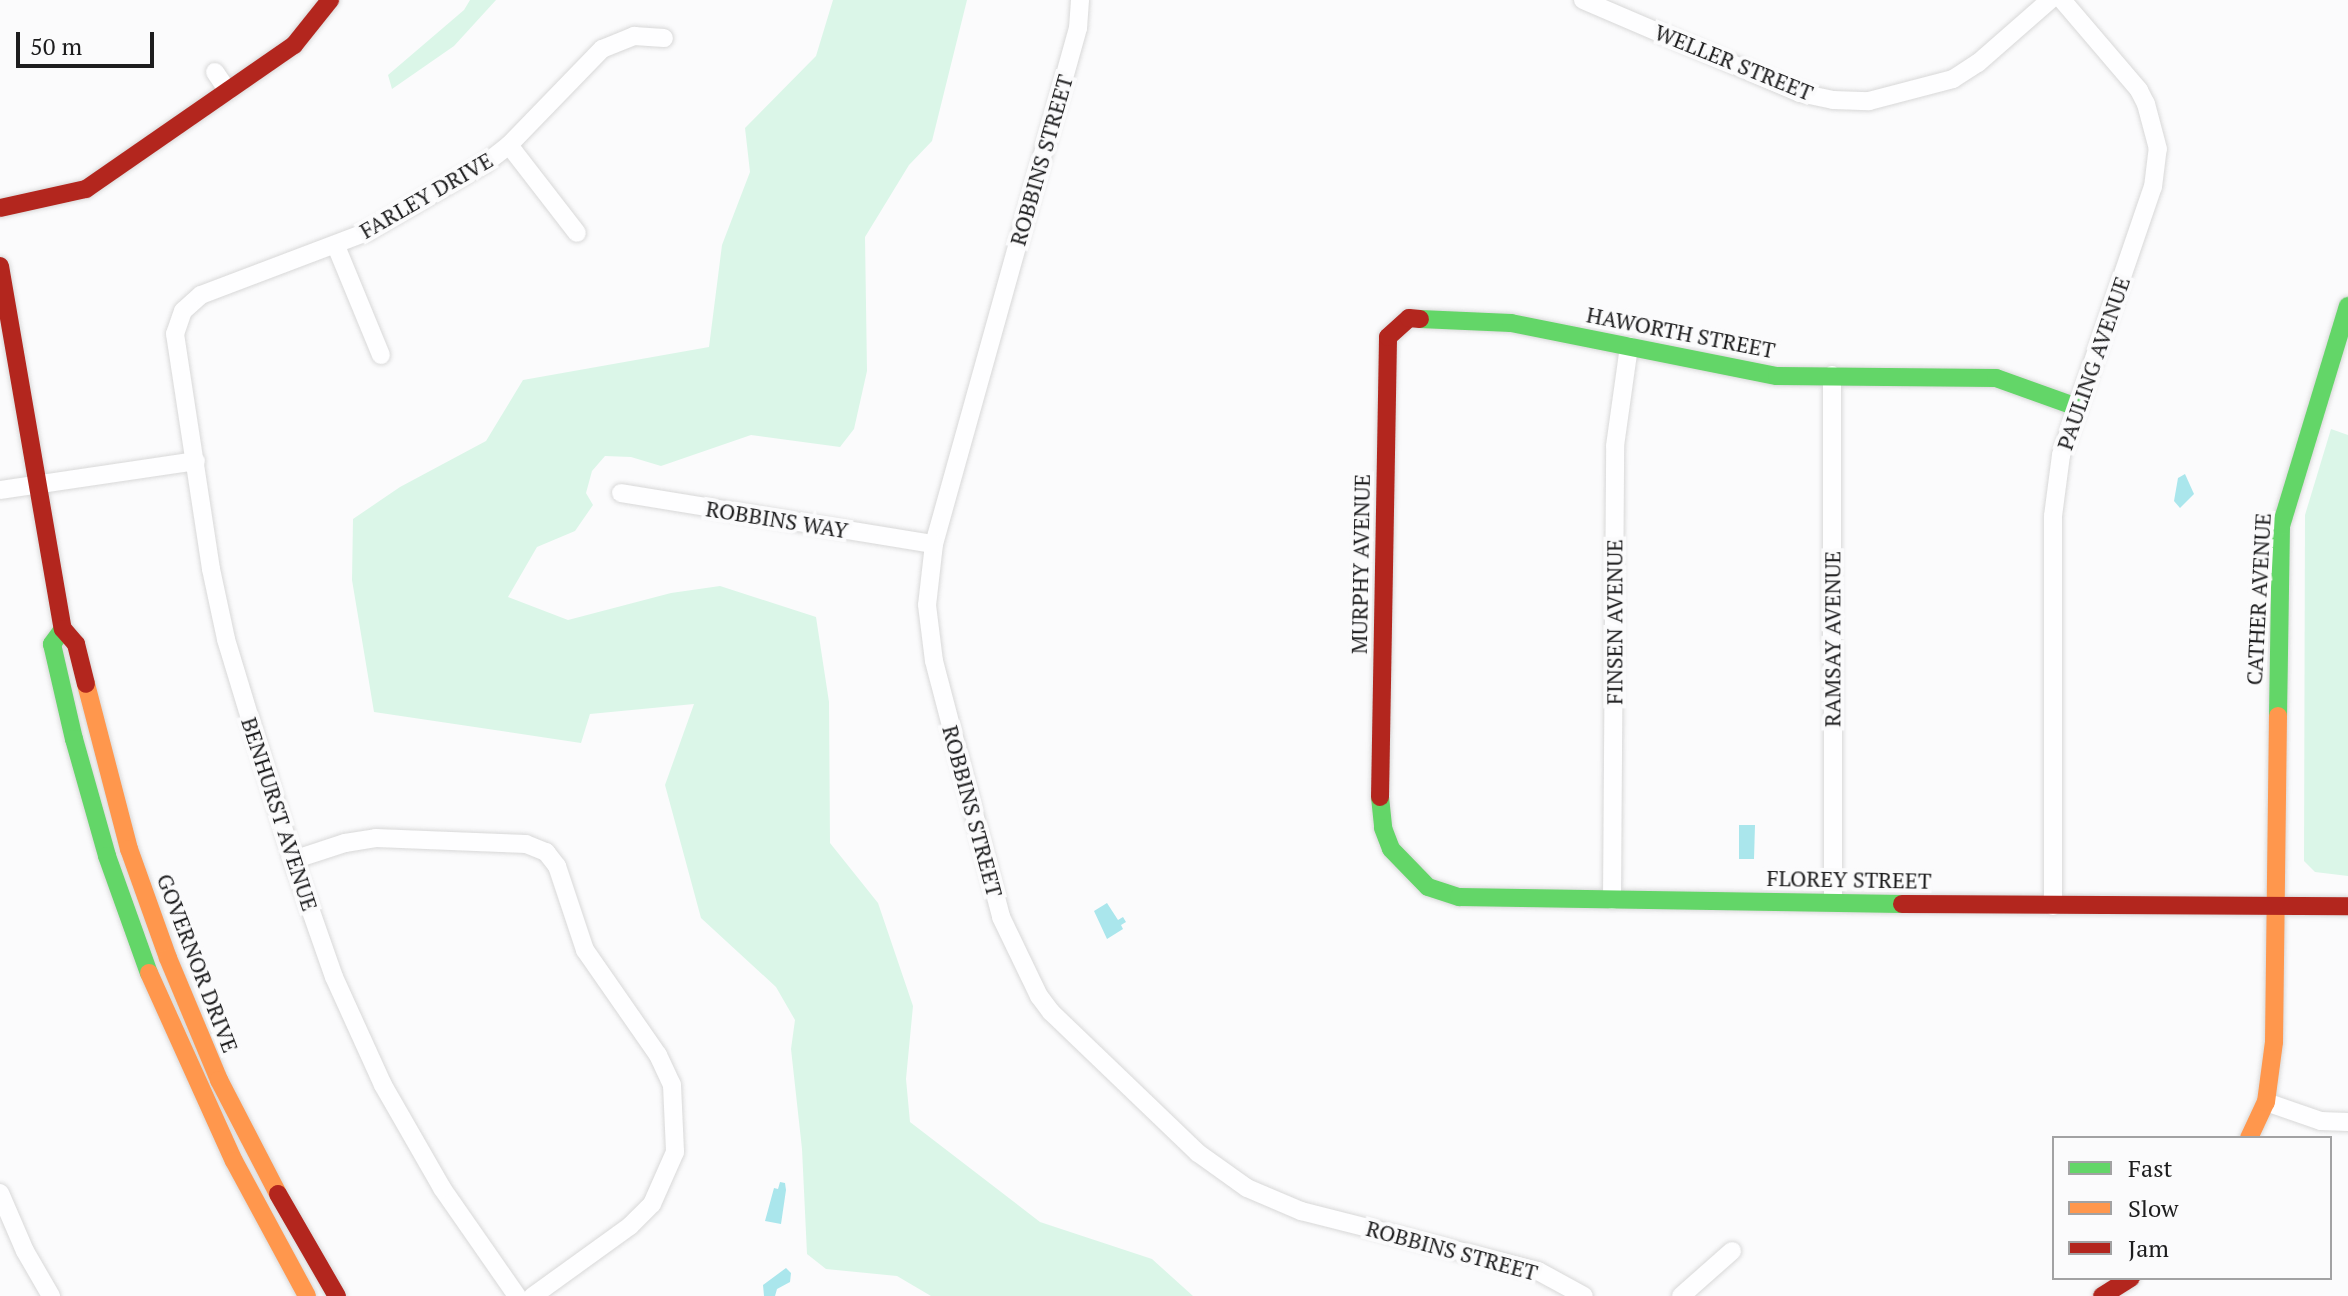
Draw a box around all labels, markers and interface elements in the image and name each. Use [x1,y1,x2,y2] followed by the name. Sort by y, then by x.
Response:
[20,16,158,66] scale bar
[1651,18,1817,106] street label: WELLER STREET
[30,30,82,62] text: 50 m
[1004,72,1078,248] street label: ROBBINS STREET
[355,146,497,244] street label: FARLEY DRIVE
[2051,273,2135,453] street label: PAULING AVENUE
[1584,301,1778,363] street label: HAWORTH STREET
[1345,473,1375,655] street label: MURPHY AVENUE
[704,495,850,543] street label: ROBBINS WAY
[2240,512,2276,686] street label: CATHER AVENUE
[1601,539,1627,705] street label: FINSEN AVENUE
[1819,551,1845,727] street label: RAMSAY AVENUE
[236,714,324,914] street label: BENHURST AVENUE
[937,722,1009,900] street label: ROBBINS STREET
[1766,864,1932,894] street label: FLOREY STREET
[152,870,244,1056] street label: GOVERNOR DRIVE
[2052,1136,2332,1280] legend
[2128,1152,2172,1184] text: Fast
[2128,1192,2179,1224] text: Slow
[1363,1214,1541,1286] street label: ROBBINS STREET
[2128,1232,2169,1264] text: Jam

